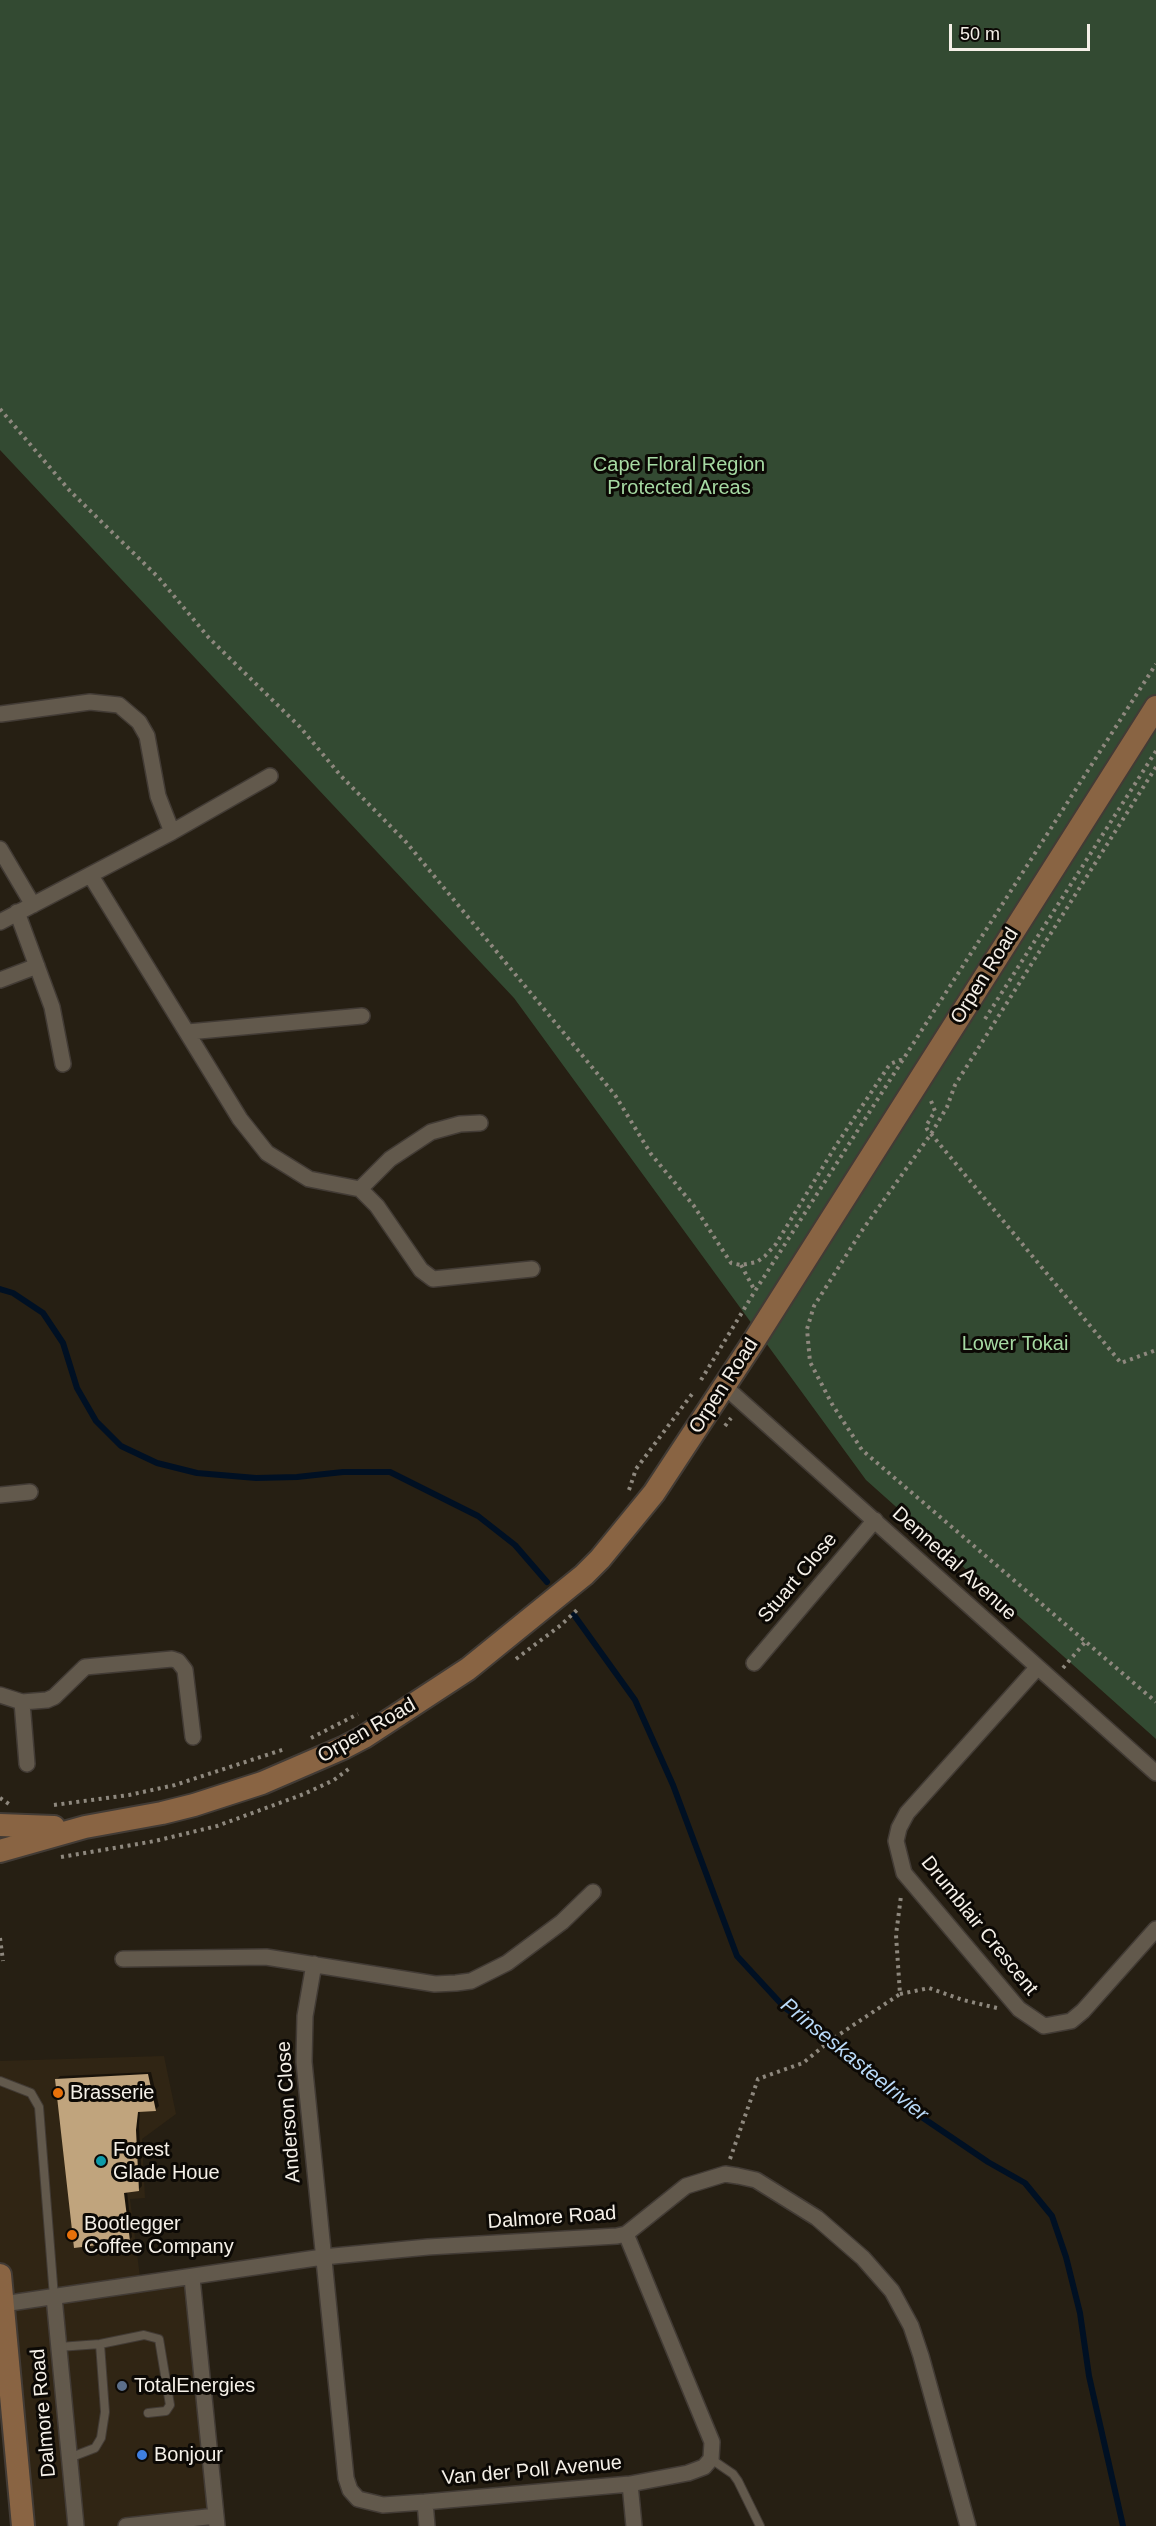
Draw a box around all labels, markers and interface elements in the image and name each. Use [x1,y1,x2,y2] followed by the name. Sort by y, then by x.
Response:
[952,12,1093,50] scale bar
[960,24,1000,44] text: 50 m
[593,453,765,500] park label: Cape Floral Region Protected Areas
[946,923,1024,1029] street label: Orpen Road
[962,1332,1068,1356] park label: Lower Tokai
[684,1334,764,1438] street label: Orpen Road
[887,1502,1021,1626] street label: Dennedal Avenue
[753,1528,843,1628] street label: Stuart Close
[314,1693,420,1769] street label: Orpen Road
[915,1852,1043,2000] street label: Drumblair Crescent
[775,1993,933,2127] water label: Prinseskasteelrivier
[272,2040,306,2184] street label: Anderson Close
[70,2081,154,2105] place label: Brasserie
[51,2086,65,2100] marker: Brasserie
[113,2138,220,2185] place label: Forest Glade Houe
[94,2154,108,2168] marker: Forest Glade Houe
[487,2202,617,2234] street label: Dalmore Road
[84,2212,234,2259] place label: Bootlegger Coffee Company
[65,2228,79,2242] marker: Bootlegger Coffee Company
[26,2348,62,2478] street label: Dalmore Road
[134,2374,255,2398] place label: TotalEnergies
[115,2379,129,2393] marker: TotalEnergies
[154,2443,223,2467] place label: Bonjour
[135,2448,149,2462] marker: Bonjour
[441,2451,623,2491] street label: Van der Poll Avenue

